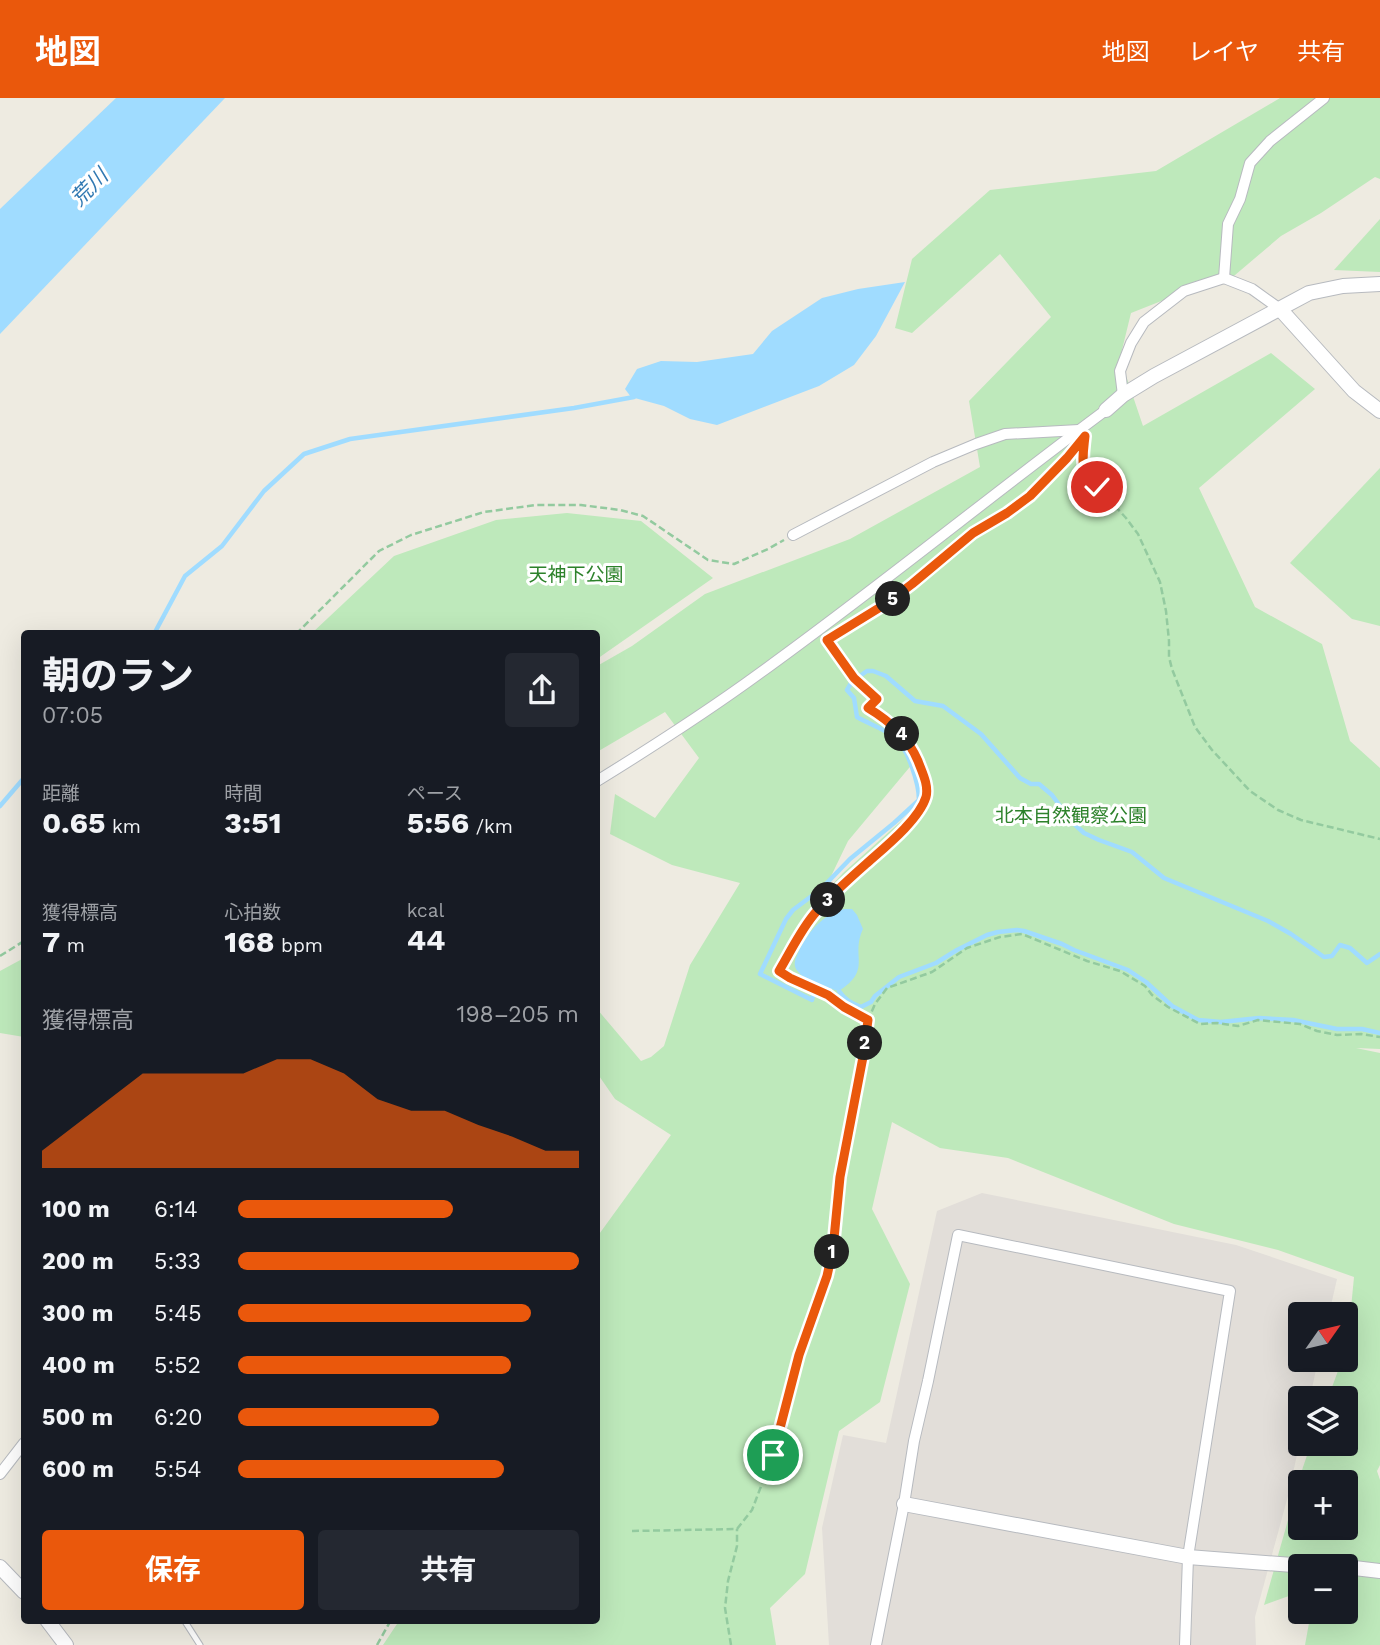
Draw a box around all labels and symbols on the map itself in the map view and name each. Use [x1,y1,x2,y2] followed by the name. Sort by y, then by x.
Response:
[65,162,114,211] water label: 荒川
[1067,457,1127,517] pin
[528,563,624,586] park label: 天神下公園
[876,582,910,616] pin: 5
[884,716,920,752] pin: 4
[995,804,1147,827] park label: 北本自然観察公園
[810,882,846,918] pin: 3
[848,1026,882,1060] pin: 2
[814,1234,850,1270] pin: 1
[1288,1302,1358,1372] north arrow
[743,1425,803,1485] pin

